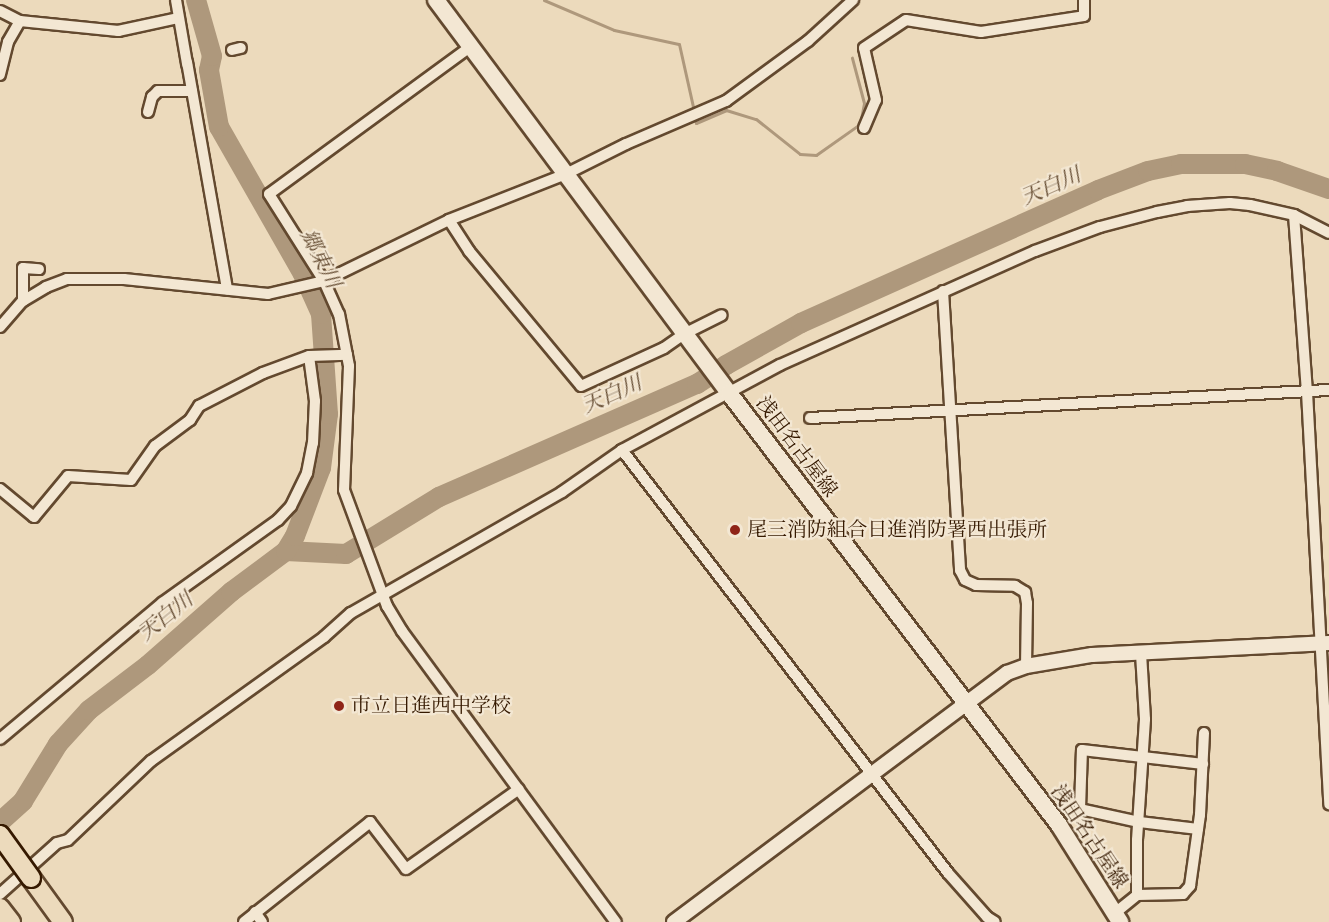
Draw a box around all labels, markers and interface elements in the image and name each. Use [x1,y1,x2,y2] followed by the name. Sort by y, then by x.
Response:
[1017,163,1085,211] water label: 天白川
[294,225,346,293] water label: 郷東川
[578,371,646,419] water label: 天白川
[750,392,842,502] street label: 浅田名古屋線
[747,518,1047,542] place label: 尾三消防組合日進消防署西出張所
[728,523,742,537] marker: 尾三消防組合日進消防署西出張所
[134,587,198,647] water label: 天白川
[351,694,511,718] place label: 市立日進西中学校
[332,699,346,713] marker: 市立日進西中学校
[1046,781,1132,893] street label: 浅田名古屋線

